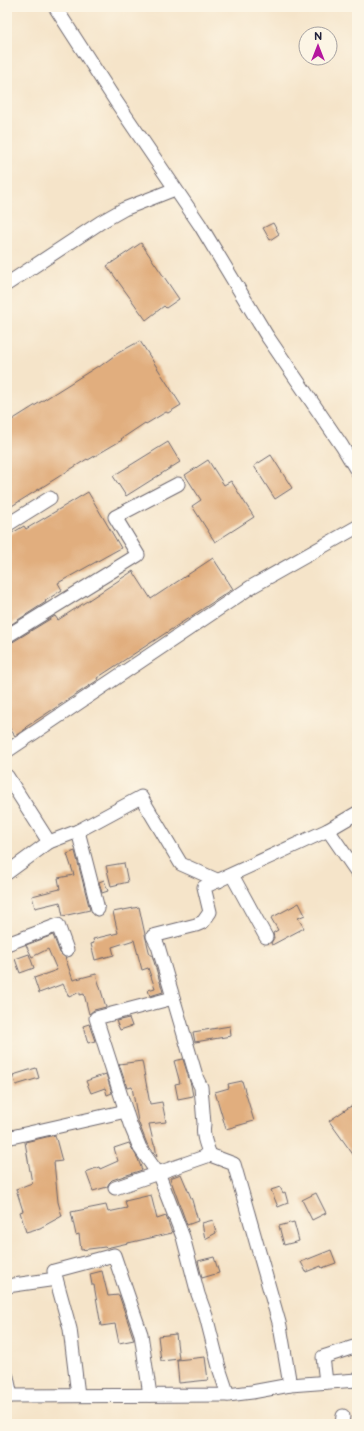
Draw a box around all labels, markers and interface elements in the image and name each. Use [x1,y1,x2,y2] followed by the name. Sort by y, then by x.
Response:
[298,26,338,66] north arrow
[314,30,322,43] text: N

